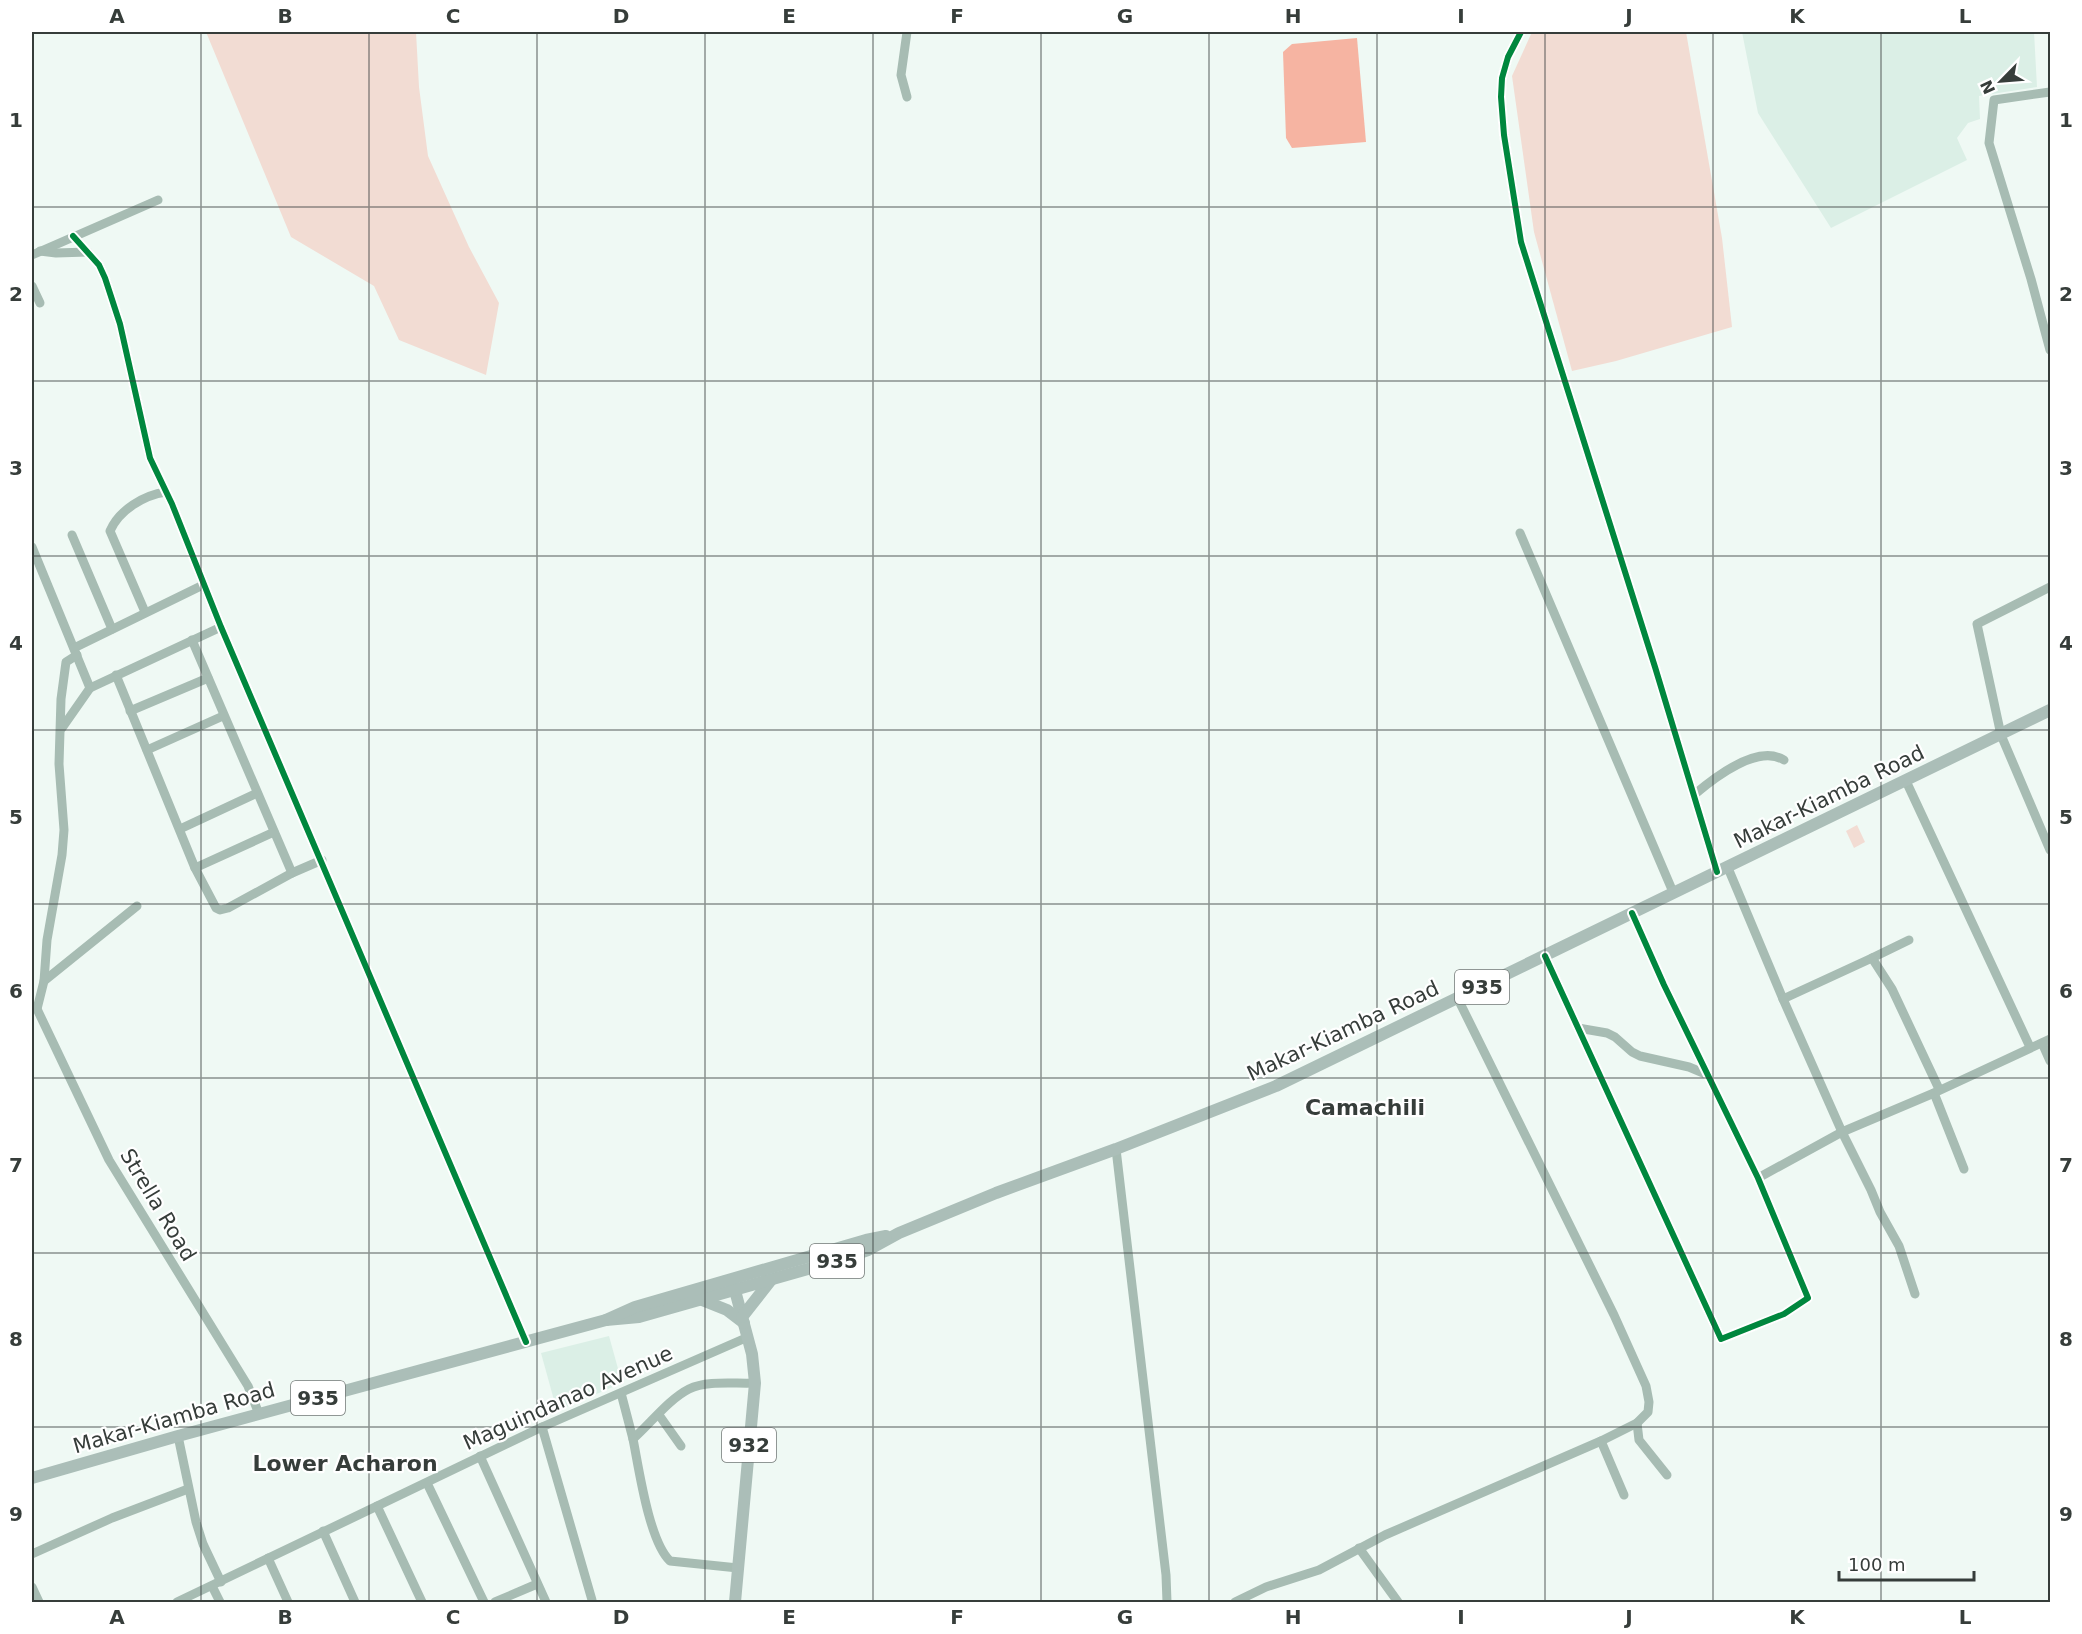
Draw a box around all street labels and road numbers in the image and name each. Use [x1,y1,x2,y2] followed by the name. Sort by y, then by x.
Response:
[1730,740,1928,854] street label: Makar-Kiamba Road
[1455,970,1509,1004] road number: 935
[1243,976,1443,1086] street label: Makar-Kiamba Road
[115,1145,201,1265] street label: Strella Road
[810,1244,864,1278] road number: 935
[460,1341,676,1455] street label: Maguindanao Avenue
[70,1378,278,1458] street label: Makar-Kiamba Road
[291,1381,345,1415] road number: 935
[722,1428,776,1462] road number: 932

